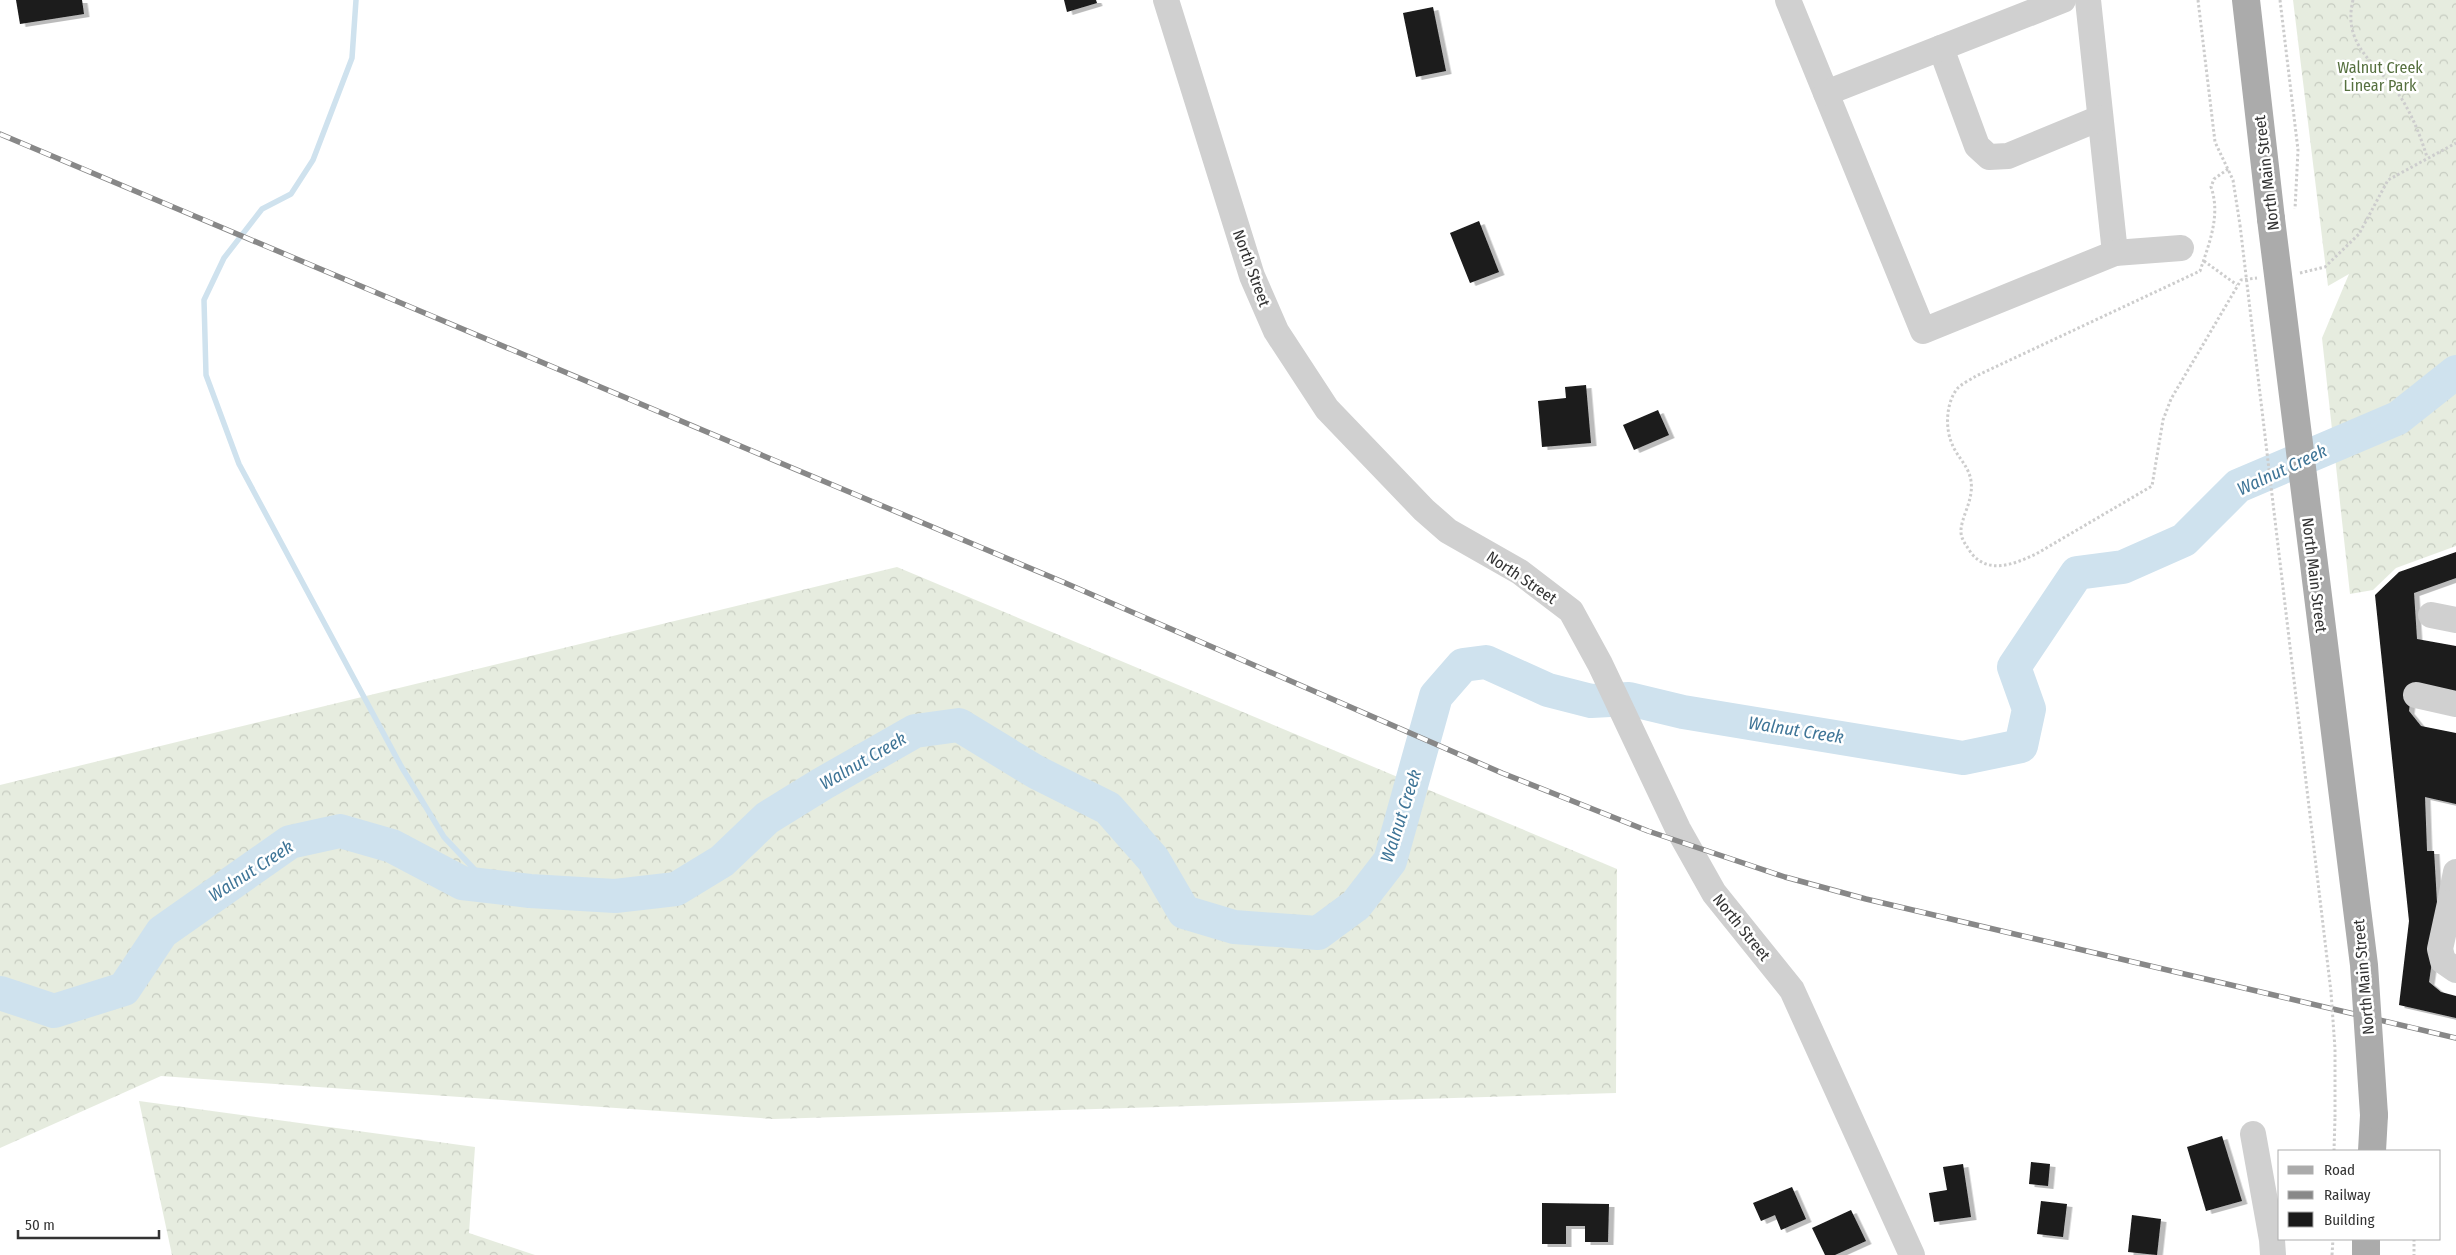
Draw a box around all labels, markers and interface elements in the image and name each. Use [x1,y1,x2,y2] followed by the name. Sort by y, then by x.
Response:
[2337,58,2423,95] park label: Walnut Creek Linear Park
[2250,113,2283,232] street label: North Main Street
[1229,227,1274,310] street label: North Street
[2234,440,2330,500] water label: Walnut Creek
[2298,516,2331,635] street label: North Main Street
[1483,547,1561,608] street label: North Street
[1747,712,1845,748] water label: Walnut Creek
[816,727,910,795] water label: Walnut Creek
[1376,767,1426,865] water label: Walnut Creek
[205,835,297,906] water label: Walnut Creek
[1709,890,1775,965] street label: North Street
[2349,918,2378,1036] street label: North Main Street
[2278,1150,2441,1240] legend
[2324,1161,2355,1179] text: Road
[2324,1186,2371,1204] text: Railway
[18,1208,159,1240] scale bar
[2324,1211,2375,1229] text: Building
[25,1216,55,1234] text: 50 m

